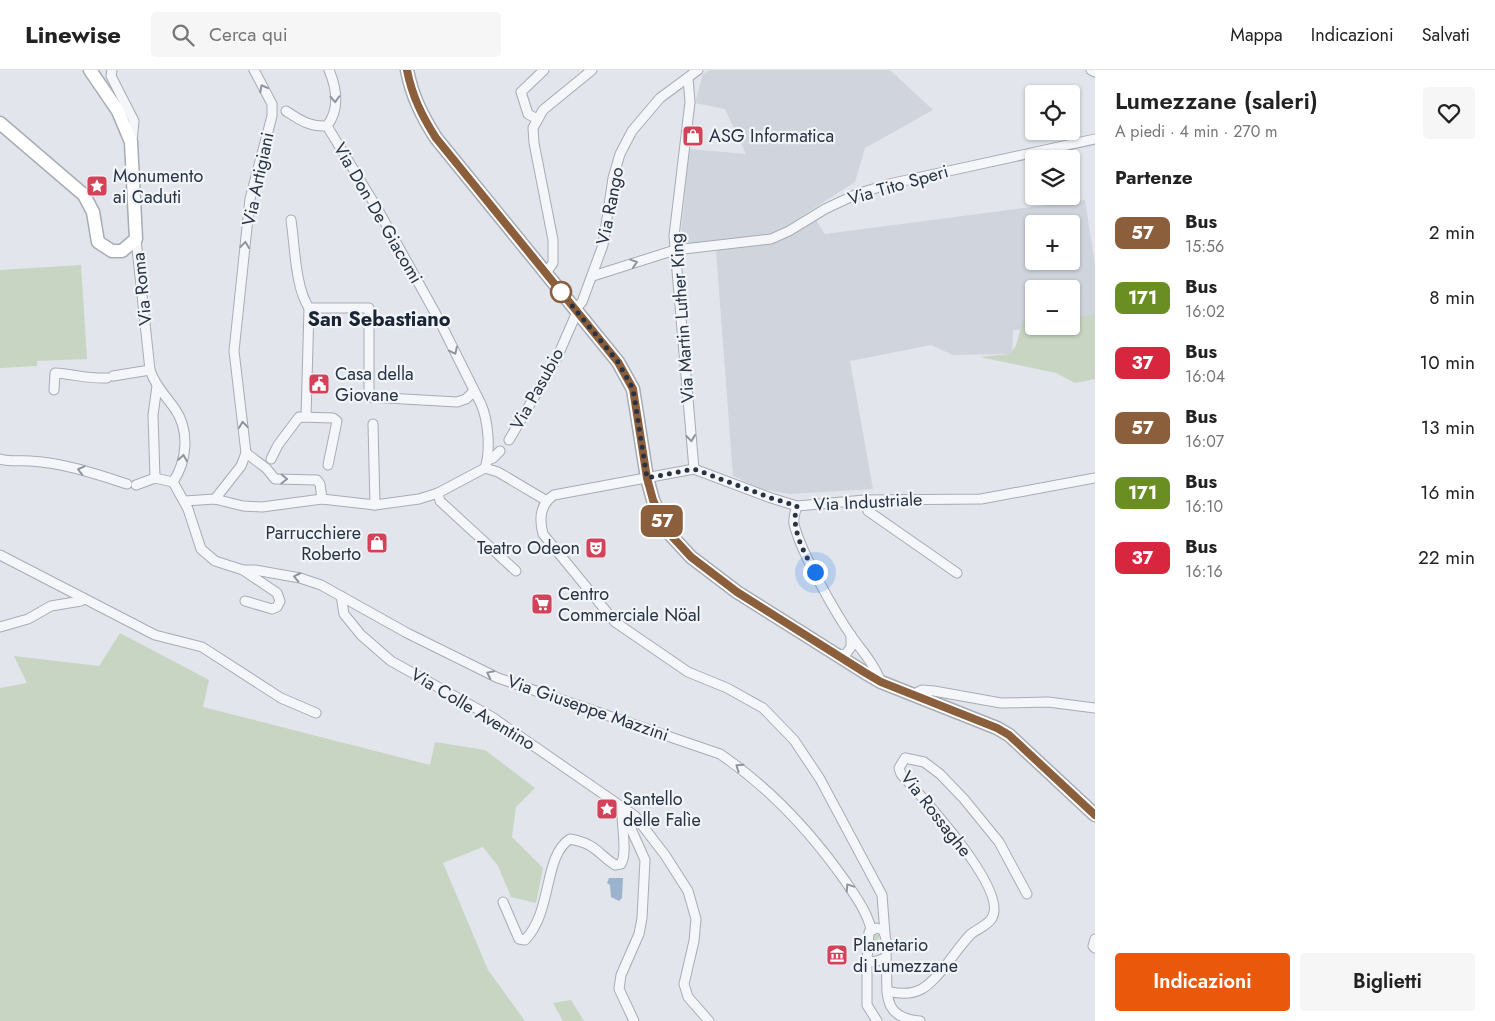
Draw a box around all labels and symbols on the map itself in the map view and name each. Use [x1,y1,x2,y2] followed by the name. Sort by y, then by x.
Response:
[259,84,269,93] one-way arrow
[330,95,341,103] one-way arrow
[709,123,834,149] place label: ASG Informatica
[681,124,705,148] shop icon: ASG Informatica
[235,130,281,228] street label: Via Artigiani
[327,138,429,288] street label: Via Don De Giacomi
[845,158,951,212] street label: Via Tito Speri
[113,163,203,210] place label: Monumento ai Caduti
[590,165,630,247] street label: Via Rango
[85,174,109,198] place icon: Monumento ai Caduti
[663,232,701,404] street label: Via Martin Luther King
[239,240,250,248] one-way arrow
[125,251,159,327] street label: Via Roma
[629,259,637,269] one-way arrow
[550,281,572,303] unlabelled marker
[308,305,451,334] district label: San Sebastiano
[504,343,570,435] street label: Via Pasubio
[448,345,458,354] one-way arrow
[335,361,414,408] place label: Casa della Giovane
[307,372,331,396] public building icon: Casa della Giovane
[238,421,249,429] one-way arrow
[686,434,697,442] one-way arrow
[177,454,187,463] one-way arrow
[76,465,85,476] one-way arrow
[280,474,288,484] one-way arrow
[813,486,923,518] street label: Via Industriale
[640,505,684,537] line badge: 57
[265,520,361,567] place label: Parrucchiere Roberto
[365,531,389,555] shop icon: Parrucchiere Roberto
[477,535,580,561] place label: Teatro Odeon
[584,536,608,560] theatre icon: Teatro Odeon
[803,560,828,585] your location
[292,573,301,583] one-way arrow
[558,581,701,628] place label: Centro Commerciale Nöal
[530,592,554,616] supermarket icon: Centro Commerciale Nöal
[406,661,540,757] street label: Via Colle Aventino
[504,668,672,748] street label: Via Giuseppe Mazzini
[486,670,495,680] one-way arrow
[736,764,745,773] one-way arrow
[894,766,978,862] street label: Via Rossaghe
[623,786,701,833] place label: Santello delle Falìe
[595,797,619,821] place icon: Santello delle Falìe
[845,883,855,892] one-way arrow
[853,932,958,979] place label: Planetario di Lumezzane
[825,943,849,967] museum icon: Planetario di Lumezzane

